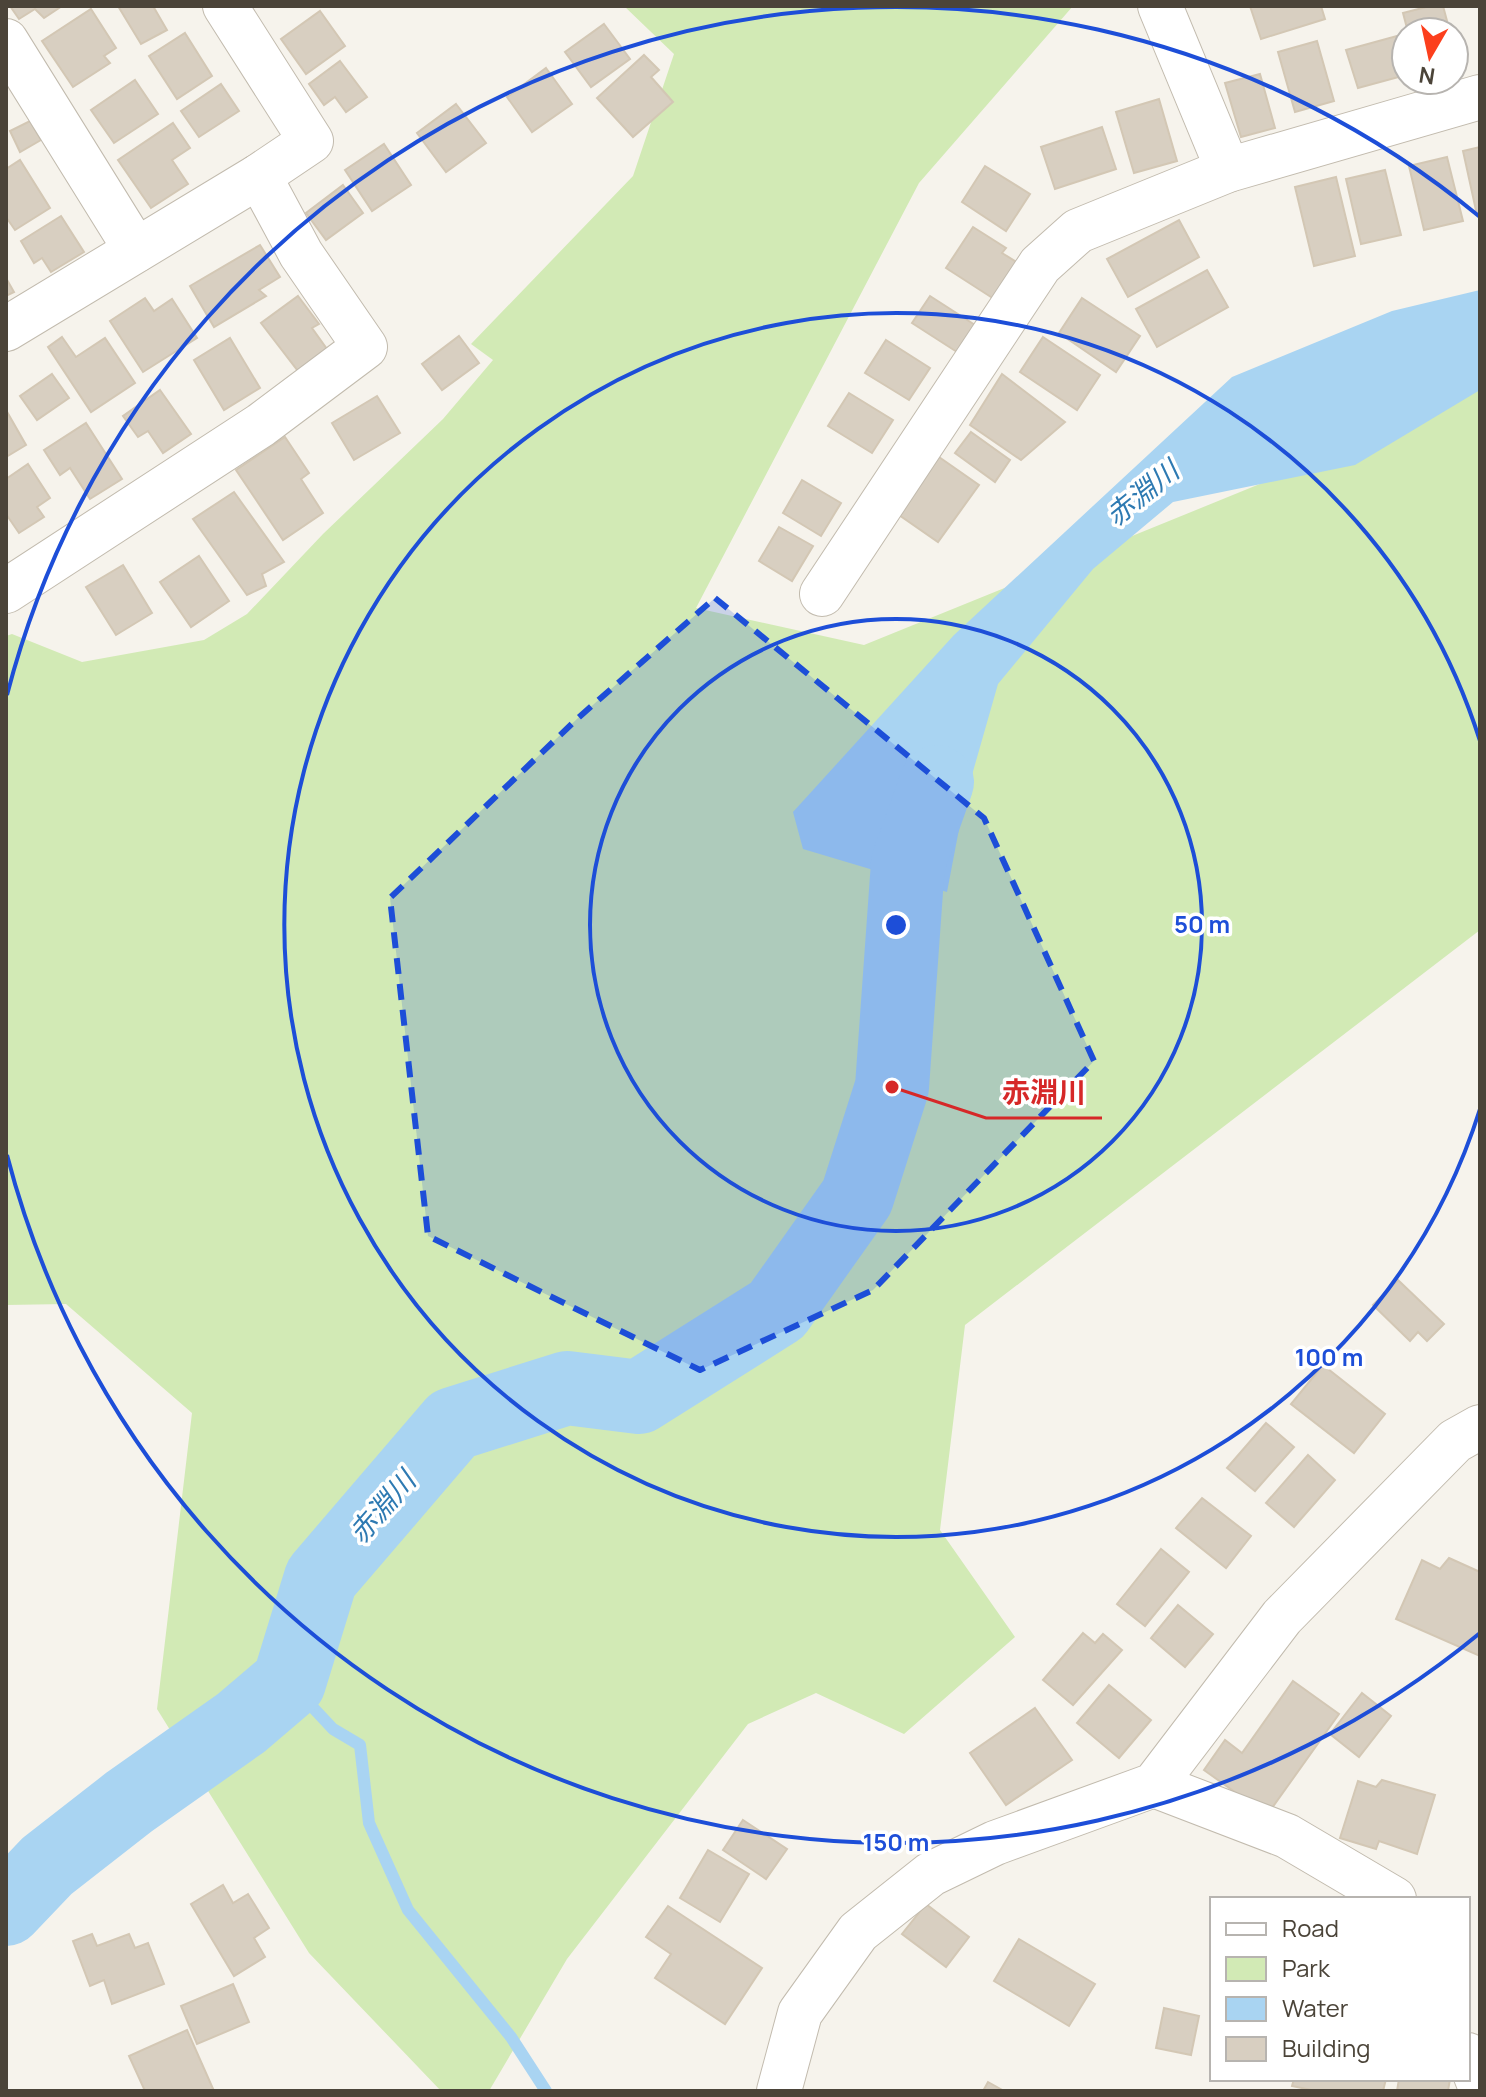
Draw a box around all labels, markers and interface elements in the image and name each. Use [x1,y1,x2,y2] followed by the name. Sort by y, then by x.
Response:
[1390,16,1470,96] north arrow
[1417,60,1437,92] text: N
[1097,449,1188,533] water label: 赤淵川
[1174,907,1230,940] text: 50 m
[882,911,910,939] centre of rings
[986,1066,1102,1118] callout: 赤淵川
[1002,1072,1086,1110] text: 赤淵川
[1295,1340,1363,1373] text: 100 m
[339,1460,425,1551] water label: 赤淵川
[863,1825,929,1858] text: 150 m
[1210,1897,1470,2081] legend
[1282,1911,1339,1944] text: Road
[1282,1951,1331,1984] text: Park
[1282,1991,1349,2024] text: Water
[1282,2031,1370,2064] text: Building

